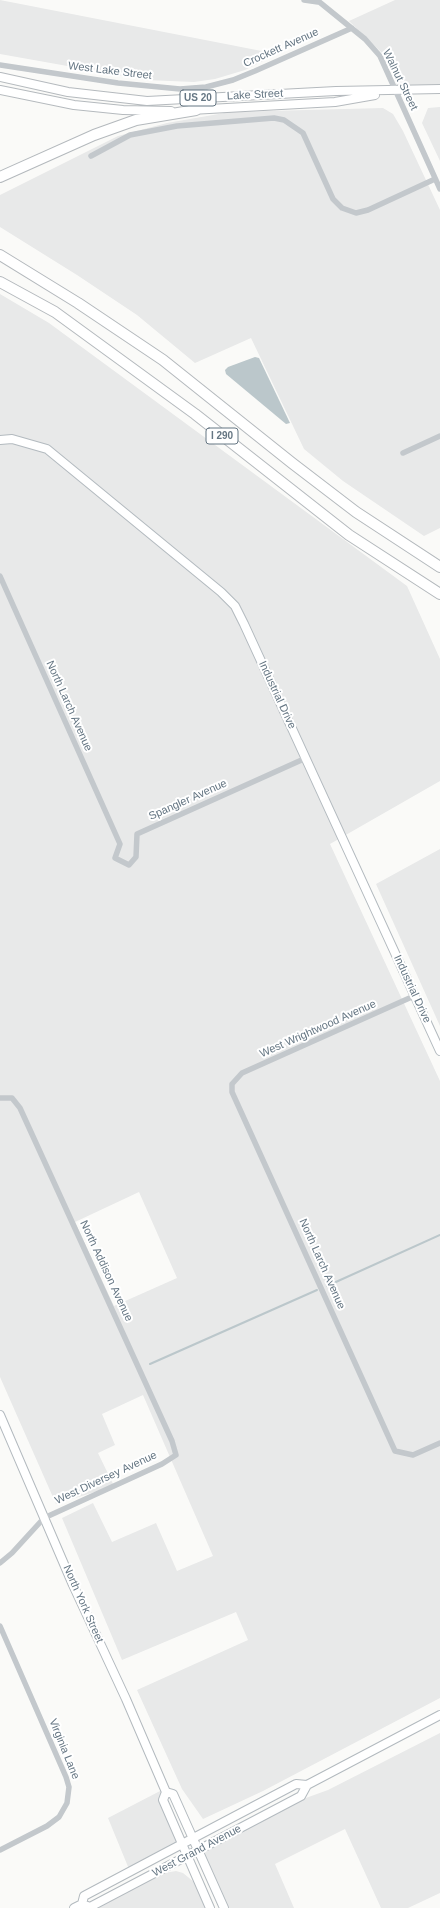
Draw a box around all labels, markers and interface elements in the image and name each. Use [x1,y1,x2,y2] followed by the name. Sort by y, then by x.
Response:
[241,25,321,71] street label: Crockett Avenue
[380,47,420,113] street label: Walnut Street
[67,59,153,83] street label: West Lake Street
[227,87,283,103] street label: Lake Street
[180,90,216,106] road number: US 20
[206,428,238,444] road number: I 290
[43,659,95,753] street label: North Larch Avenue
[256,659,298,731] street label: Industrial Drive
[147,777,229,823] street label: Spangler Avenue
[391,953,433,1025] street label: Industrial Drive
[258,997,378,1061] street label: West Wrightwood Avenue
[296,1217,348,1311] street label: North Larch Avenue
[77,1218,135,1324] street label: North Addison Avenue
[53,1449,159,1507] street label: West Diversey Avenue
[60,1563,106,1645] street label: North York Street
[46,1717,82,1781] street label: Virginia Lane
[150,1822,244,1880] street label: West Grand Avenue

